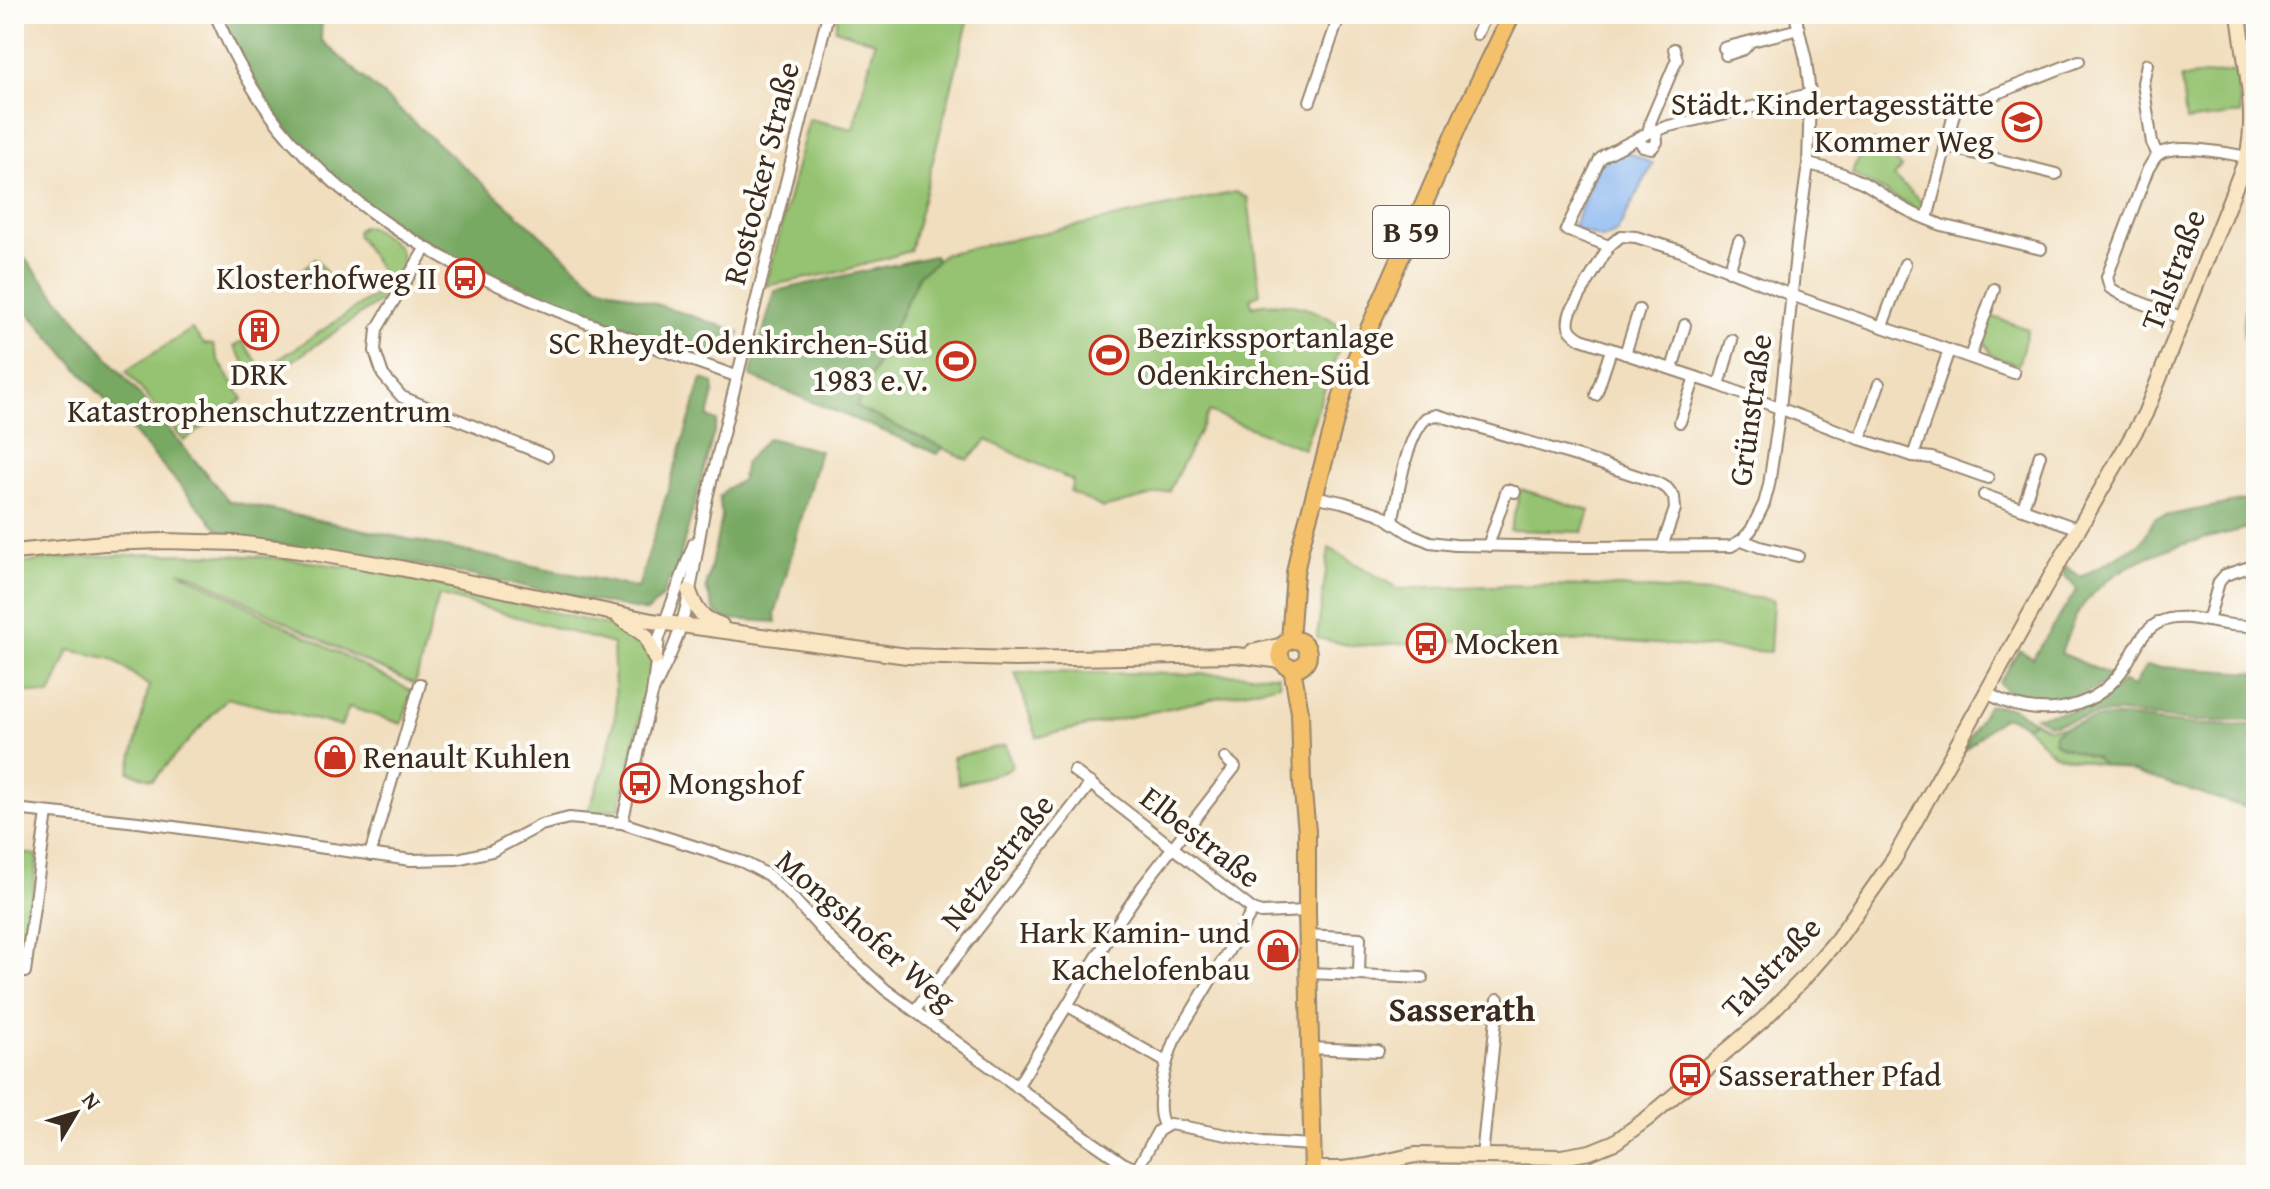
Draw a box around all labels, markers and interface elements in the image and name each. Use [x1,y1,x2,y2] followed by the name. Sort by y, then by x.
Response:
[710,56,811,289] street label: Rostocker Straße
[1671,80,1994,164] place label: Städt. Kindertagesstätte Kommer Weg
[2001,101,2043,143] school or university icon: Städt. Kindertagesstätte Kommer Weg
[2128,202,2217,337] street label: Talstraße
[1373,206,1449,258] road number: B 59
[216,254,437,301] place label: Klosterhofweg II
[444,257,486,299] bus stop icon: Klosterhofweg II
[238,309,280,351] building icon: DRK Katastrophenschutzzentrum
[1137,313,1394,397] place label: Bezirkssportanlage Odenkirchen-Süd
[548,319,928,403] place label: SC Rheydt-Odenkirchen-Süd 1983 e.V.
[1716,331,1783,489] street label: Grünstraße
[1088,334,1130,376] sports icon: Bezirkssportanlage Odenkirchen-Süd
[935,340,977,382] sports icon: SC Rheydt-Odenkirchen-Süd 1983 e.V.
[67,350,451,434] place label: DRK Katastrophenschutzzentrum
[1454,619,1559,666] place label: Mocken
[1405,622,1447,664] bus stop icon: Mocken
[363,733,570,780] place label: Renault Kuhlen
[314,736,356,778] shop icon: Renault Kuhlen
[668,759,805,806] place label: Mongshof
[619,762,661,804] bus stop icon: Mongshof
[1131,774,1272,899] street label: Elbestraße
[928,783,1065,940] street label: Netzestraße
[766,838,967,1021] street label: Mongshofer Weg
[1710,905,1832,1029] street label: Talstraße
[1020,908,1251,992] place label: Hark Kamin- und Kachelofenbau
[1257,929,1299,971] shop icon: Hark Kamin- und Kachelofenbau
[1389,984,1535,1033] district label: Sasserath
[1718,1051,1941,1098] place label: Sasserather Pfad
[1669,1054,1711,1096] bus stop icon: Sasserather Pfad
[36,1073,116,1153] north arrow
[75,1085,109,1117] text: N

